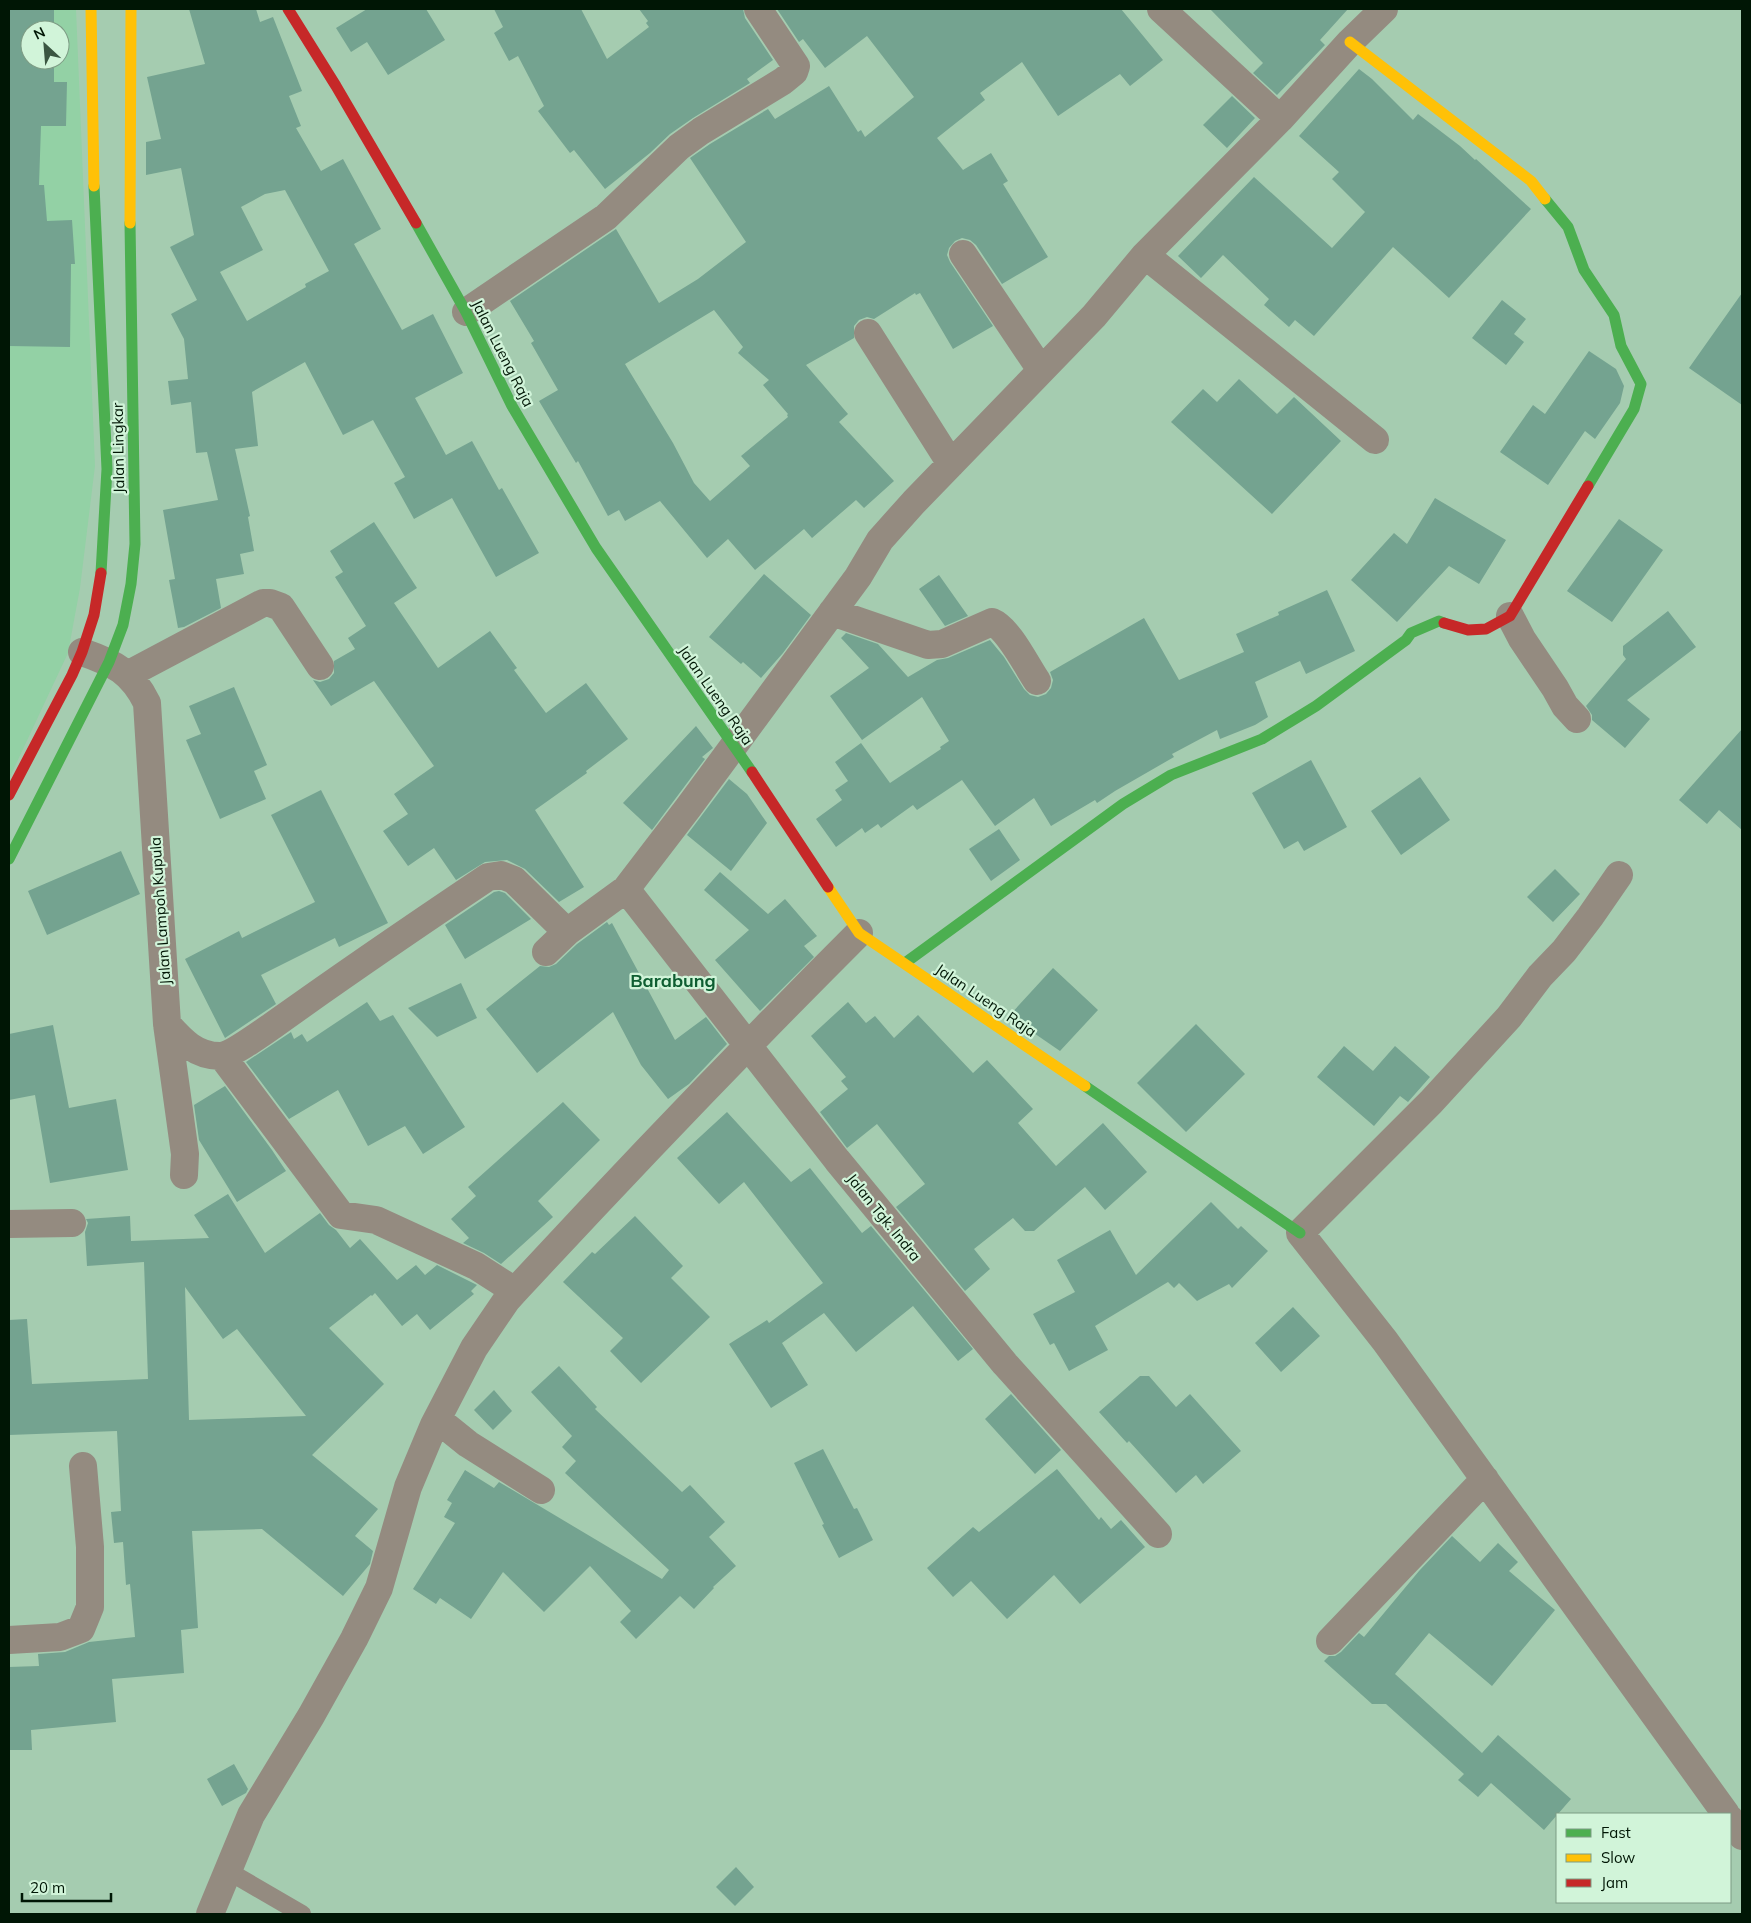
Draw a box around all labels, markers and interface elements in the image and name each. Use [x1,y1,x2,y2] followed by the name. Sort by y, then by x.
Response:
[20,20,70,70] north arrow
[31,23,48,44] text: N
[468,296,538,410] street label: Jalan Lueng Raja
[108,402,128,494] street label: Jalan Lingkar
[674,641,758,749] street label: Jalan Lueng Raja
[145,836,175,986] street label: Jalan Lampoh Kupula
[932,959,1040,1041] street label: Jalan Lueng Raja
[630,969,716,992] district label: Barabung
[843,1169,925,1265] street label: Jalan Tgk. Indra
[1556,1813,1731,1903] legend
[1601,1823,1631,1842] text: Fast
[1601,1848,1635,1867] text: Slow
[22,1870,111,1902] scale bar
[1601,1873,1628,1892] text: Jam
[30,1878,65,1897] text: 20 m

